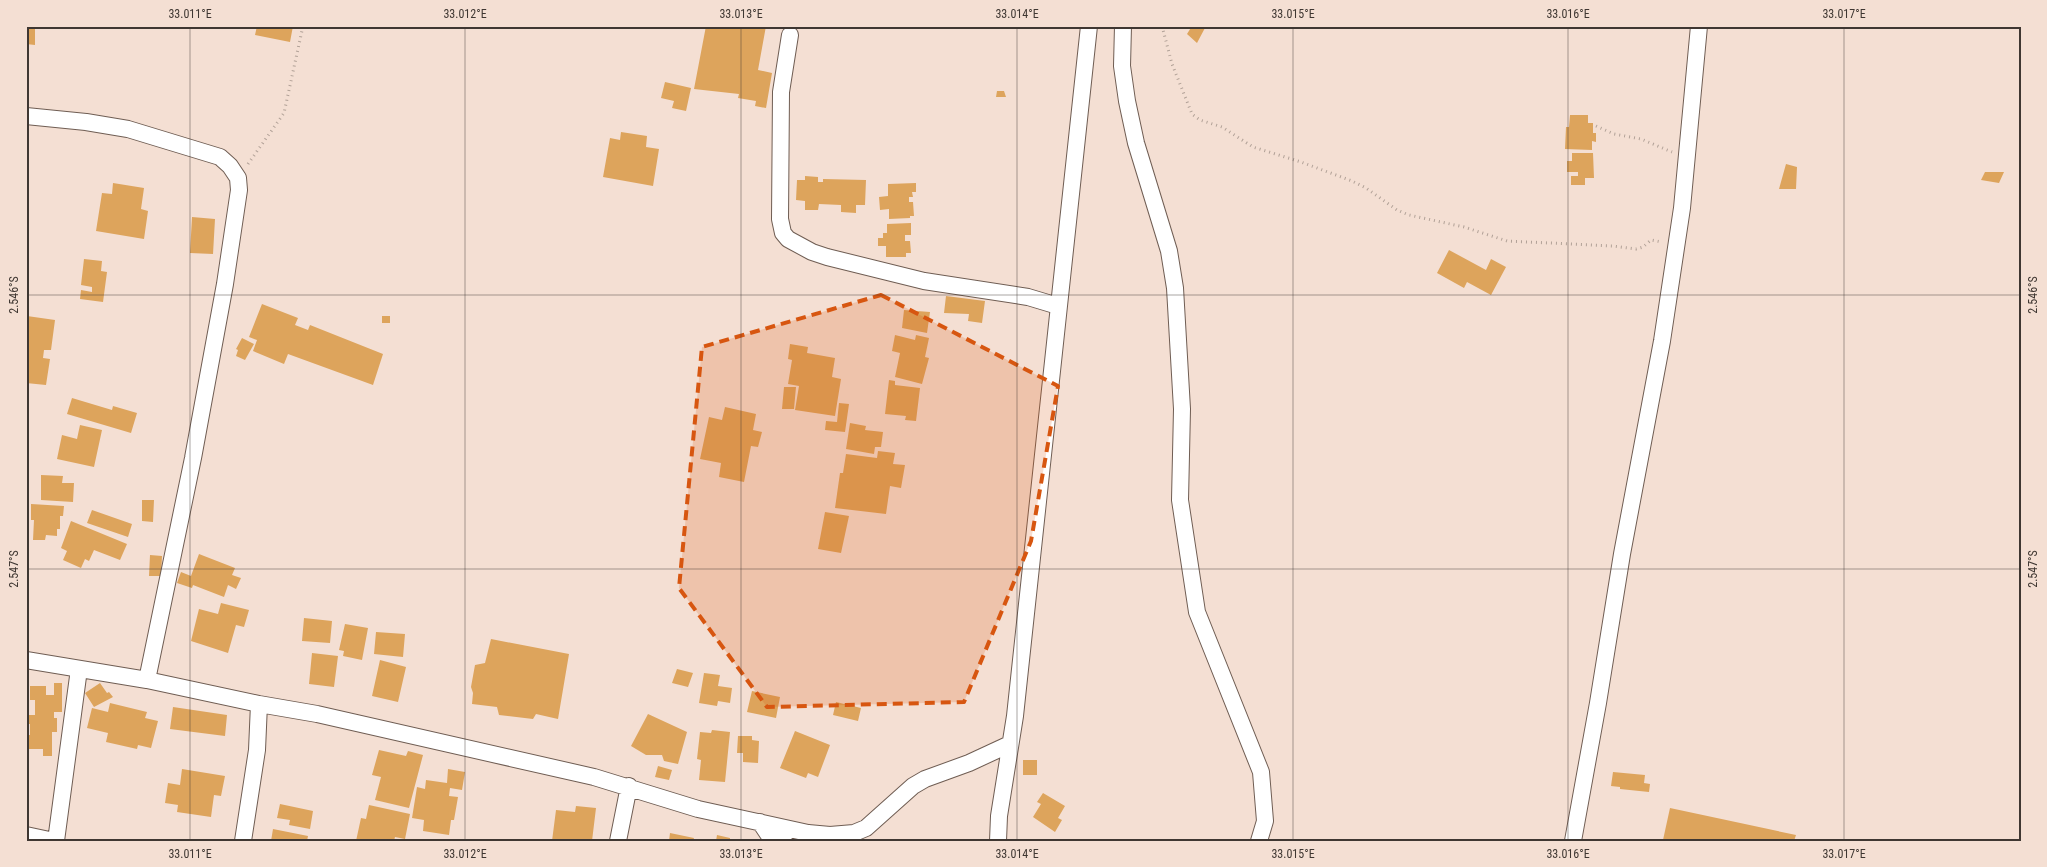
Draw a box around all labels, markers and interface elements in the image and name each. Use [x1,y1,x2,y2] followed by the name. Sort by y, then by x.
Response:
[168,7,212,21] text: 33.011°E
[443,7,487,21] text: 33.012°E
[719,7,763,21] text: 33.013°E
[995,7,1039,21] text: 33.014°E
[1271,7,1315,21] text: 33.015°E
[1546,7,1590,21] text: 33.016°E
[1822,7,1866,21] text: 33.017°E
[7,276,21,314] text: 2.546°S
[2026,276,2040,314] text: 2.546°S
[7,550,21,588] text: 2.547°S
[2026,550,2040,588] text: 2.547°S
[168,847,212,861] text: 33.011°E
[443,847,487,861] text: 33.012°E
[719,847,763,861] text: 33.013°E
[995,847,1039,861] text: 33.014°E
[1271,847,1315,861] text: 33.015°E
[1546,847,1590,861] text: 33.016°E
[1822,847,1866,861] text: 33.017°E

